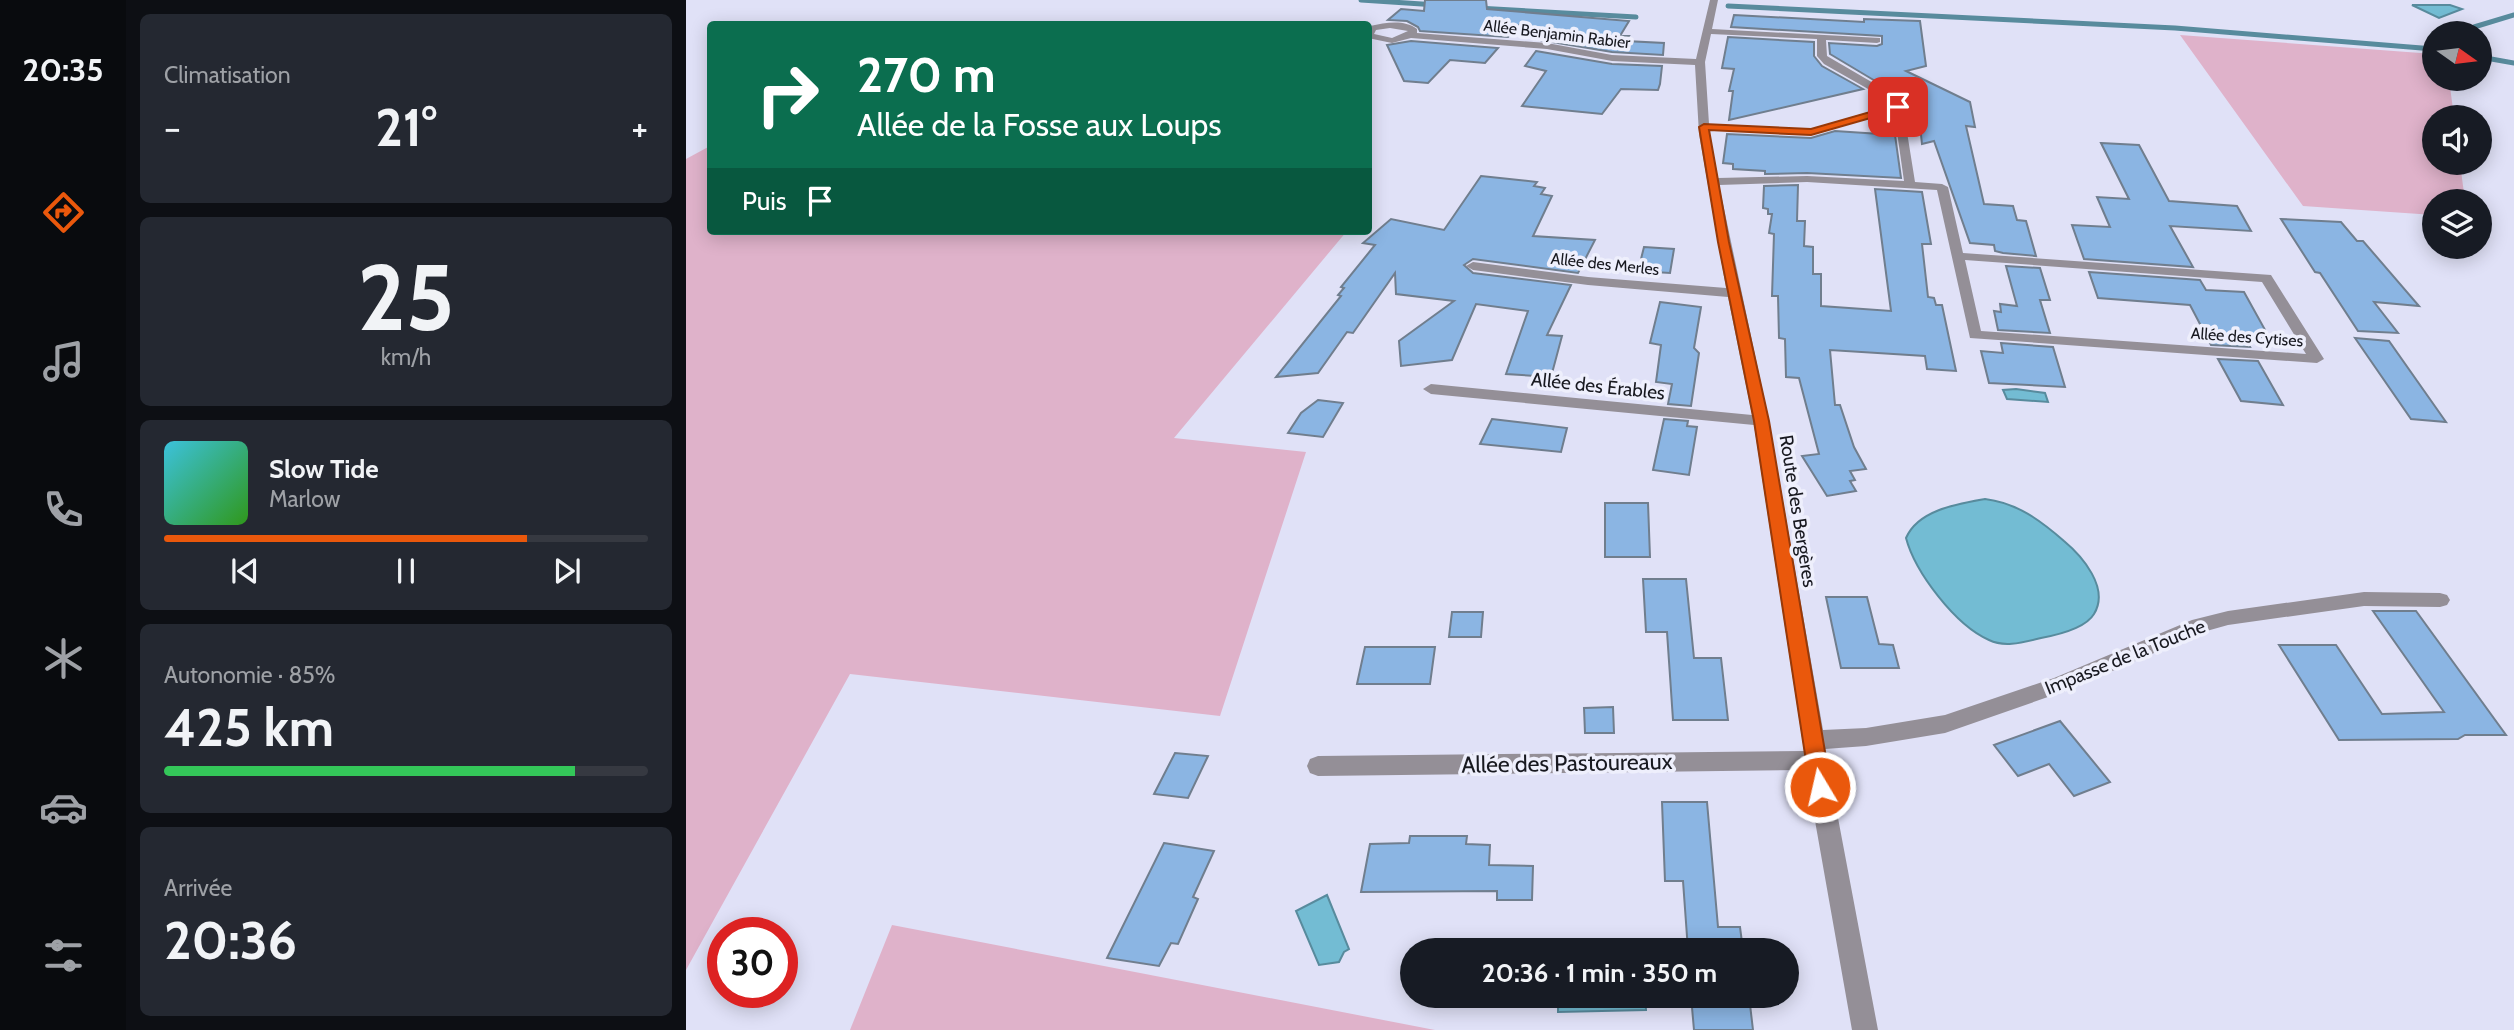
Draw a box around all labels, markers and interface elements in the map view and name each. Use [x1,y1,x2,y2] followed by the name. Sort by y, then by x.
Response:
[1483,16,1632,53] street label: Allée Benjamin Rabier
[2422,21,2492,91] north arrow
[2422,21,2492,259] map controls
[857,45,996,104] text: 270 m
[742,49,833,140] icon: right
[22,50,104,89] text: 20:35
[164,61,291,89] text: Climatisation
[1868,77,1928,137] pin
[1879,88,1917,126] icon: arrive
[375,96,437,159] text: 21°
[164,104,181,151] text: −
[631,104,648,151] text: +
[857,105,1222,144] text: Allée de la Fosse aux Loups
[2422,105,2492,175] button: sound
[801,182,839,220] icon: arrive
[742,185,787,217] text: Puis
[39,188,88,237] icon: directions
[2422,189,2492,259] button: layers
[357,242,455,353] text: 25
[1550,249,1661,279] street label: Allée des Merles
[2190,324,2304,350] street label: Allée des Cytises
[39,337,88,386] icon: music
[381,343,431,371] text: km/h
[1530,367,1666,404] street label: Allée des Érables
[1775,433,1821,589] street label: Route des Bergères
[269,453,379,485] text: Slow Tide
[39,485,88,534] icon: phone
[269,485,340,513] text: Marlow
[226,552,264,590] icon: previous
[387,552,425,590] icon: pause
[548,552,586,590] icon: next
[2041,614,2209,700] street label: Impasse de la Touche
[39,634,88,683] icon: climate
[164,661,335,689] text: Autonomie · 85%
[164,696,334,759] text: 425 km
[1461,747,1673,779] street label: Allée des Pastoureaux
[1783,750,1857,824] position arrow
[39,783,88,832] icon: car
[164,874,232,902] text: Arrivée
[164,909,297,972] text: 20:36
[707,917,798,1008] speed limit sign: 30
[39,931,88,980] icon: filters
[1482,957,1717,989] text: 20:36 · 1 min · 350 m

